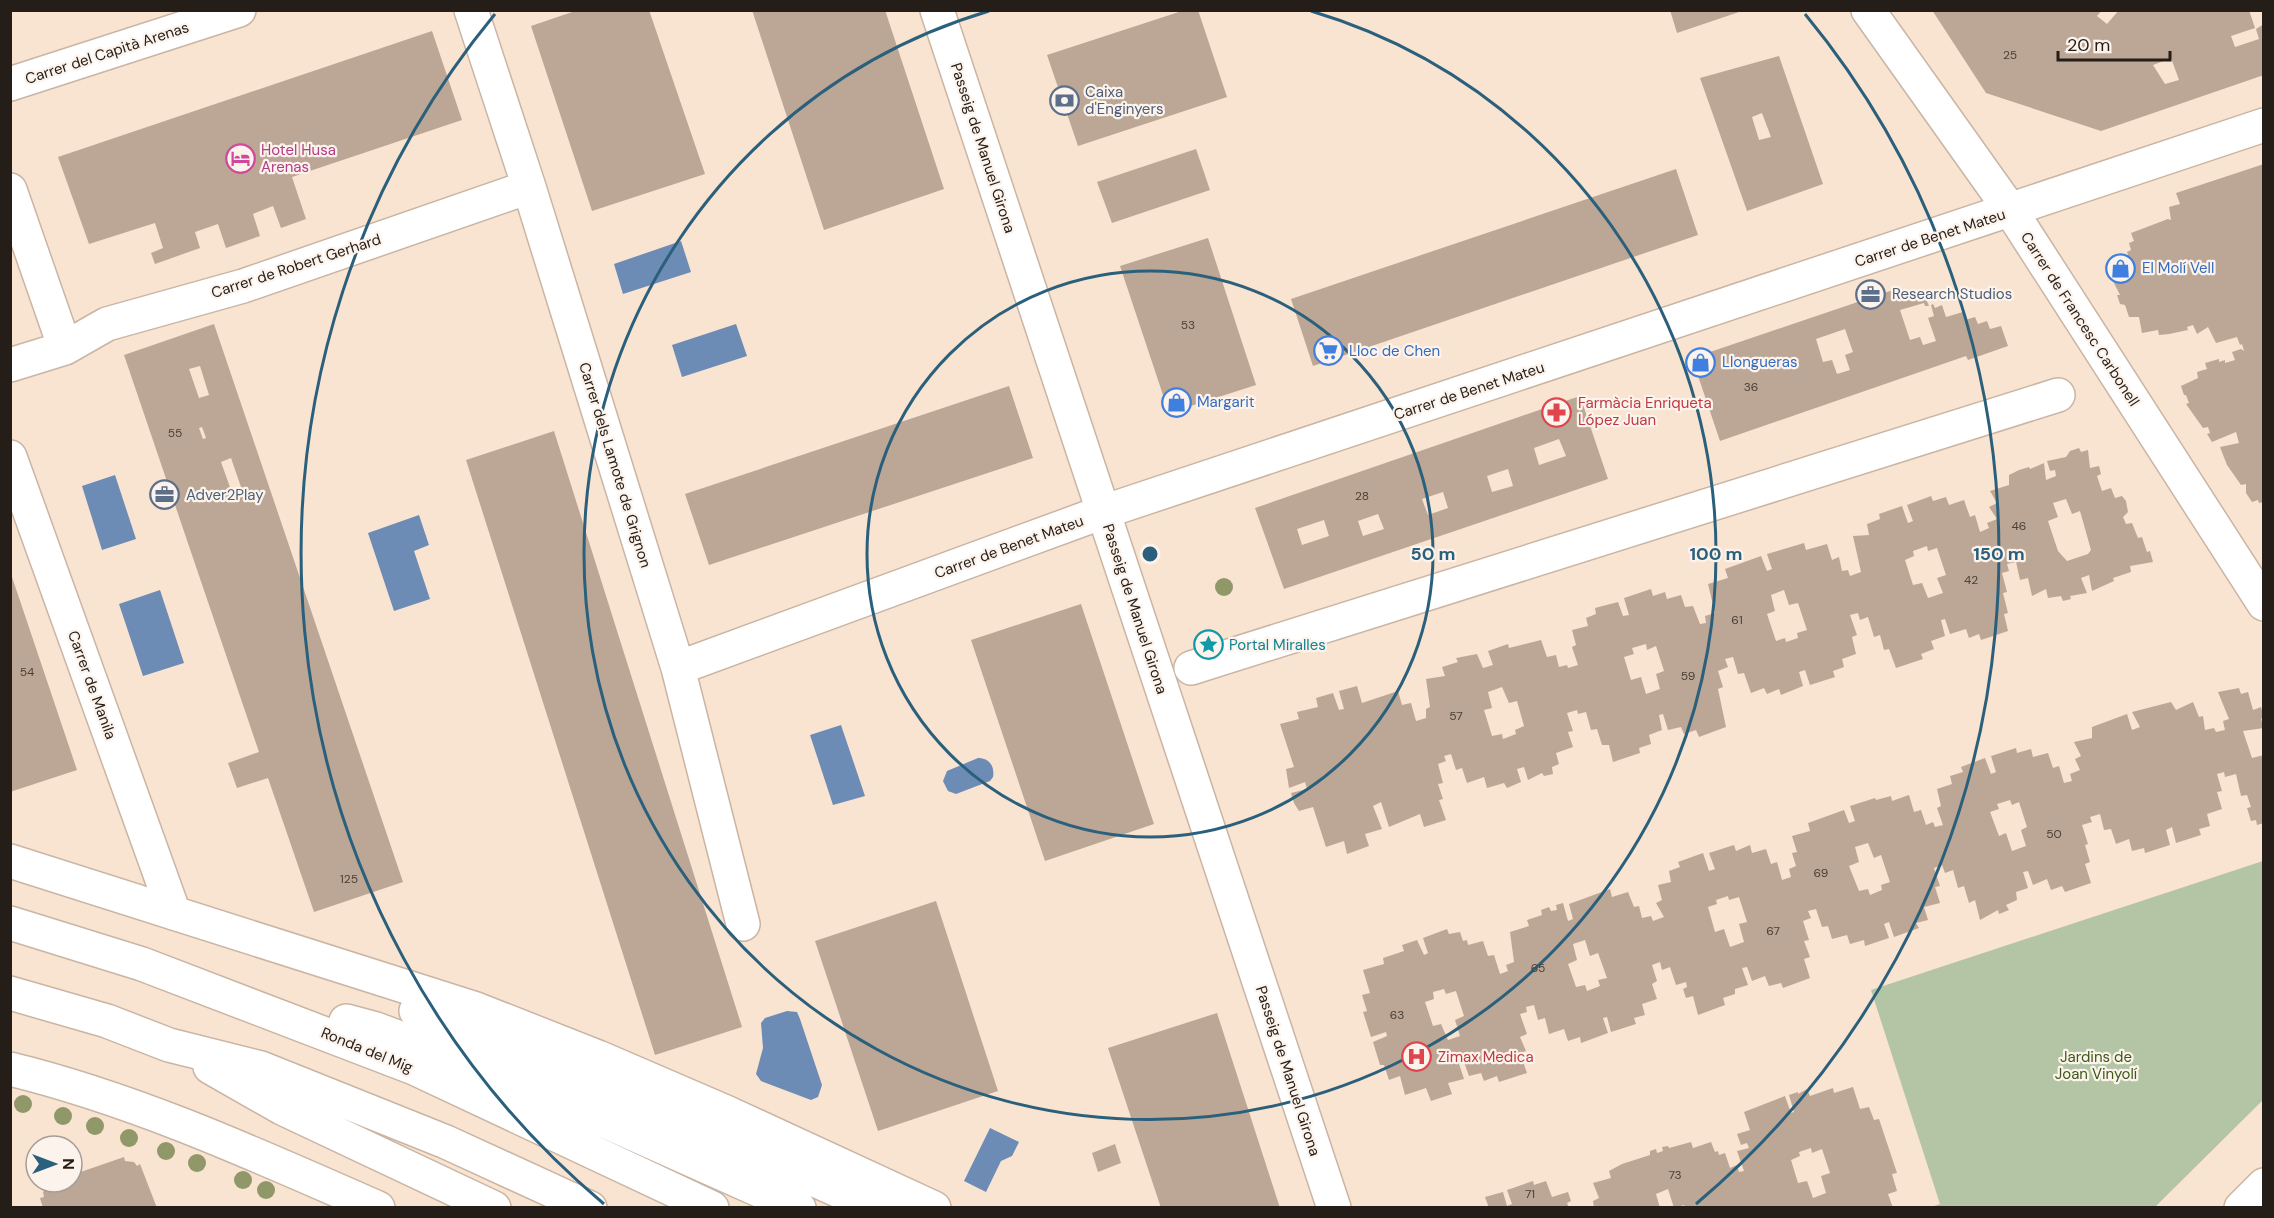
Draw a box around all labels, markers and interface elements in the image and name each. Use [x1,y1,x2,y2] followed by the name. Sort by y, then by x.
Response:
[23,17,191,89] street label: Carrer del Capità Arenas
[2058,24,2170,62] scale bar
[2067,33,2110,57] text: 20 m
[2003,47,2017,63] house number: 25
[946,60,1020,236] street label: Passeig de Manuel Girona
[1085,82,1163,119] place label: Caixa d'Enginyers
[1048,85,1080,117] bank icon: Caixa d'Enginyers
[261,140,336,177] place label: Hotel Husa Arenas
[224,143,256,175] hotel icon: Hotel Husa Arenas
[1852,204,2008,272] street label: Carrer de Benet Mateu
[2016,228,2144,410] street label: Carrer de Francesc Carbonell
[209,229,383,303] street label: Carrer de Robert Gerhard
[2105,252,2137,284] shop icon: El Molí Vell
[2142,258,2214,278] place label: El Molí Vell
[1855,278,1887,310] office icon: Research Studios
[1892,284,2012,304] place label: Research Studios
[1181,317,1195,333] house number: 53
[1312,335,1344,367] supermarket icon: Lloc de Chen
[1349,341,1440,361] place label: Lloc de Chen
[1685,346,1717,378] shop icon: Llongueras
[1722,352,1797,372] place label: Llongueras
[1391,357,1547,425] street label: Carrer de Benet Mateu
[574,360,656,570] street label: Carrer dels Lamote de Grignon
[1744,379,1758,395] house number: 36
[1160,386,1192,418] shop icon: Margarit
[1197,392,1255,412] place label: Margarit
[1578,393,1712,430] place label: Farmàcia Enriqueta López Juan
[1541,396,1573,428] pharmacy icon: Farmàcia Enriqueta López Juan
[168,425,182,441] house number: 55
[149,479,181,511] office icon: Adver2Play
[186,485,264,505] place label: Adver2Play
[1355,488,1369,504] house number: 28
[932,511,1086,583] street label: Carrer de Benet Mateu
[2012,518,2026,534] house number: 46
[1098,521,1172,697] street label: Passeig de Manuel Girona
[1410,542,1456,566] text: 50 m
[1689,542,1743,566] text: 100 m
[1973,542,2025,566] text: 150 m
[1140,544,1160,564] centre of rings
[1964,572,1978,588] house number: 42
[1731,612,1743,628] house number: 61
[63,628,121,742] street label: Carrer de Manila
[1192,629,1224,661] place icon: Portal Miralles
[1229,635,1326,655] place label: Portal Miralles
[20,664,34,680] house number: 54
[1681,668,1695,684] house number: 59
[1449,708,1463,724] house number: 57
[2046,826,2062,842] house number: 50
[1814,865,1828,881] house number: 69
[340,871,358,887] house number: 125
[1766,923,1780,939] house number: 67
[1531,960,1545,976] house number: 65
[1251,983,1325,1159] street label: Passeig de Manuel Girona
[1390,1007,1404,1023] house number: 63
[318,1022,416,1078] street label: Ronda del Mig
[1401,1041,1433,1073] hospital icon: Zimax Medica
[1438,1047,1534,1067] place label: Zimax Medica
[2055,1047,2138,1084] park label: Jardins de Joan Vinyolí
[24,1134,84,1194] north arrow
[58,1158,79,1170] text: N
[1668,1167,1682,1183] house number: 73
[1525,1186,1535,1202] house number: 71

